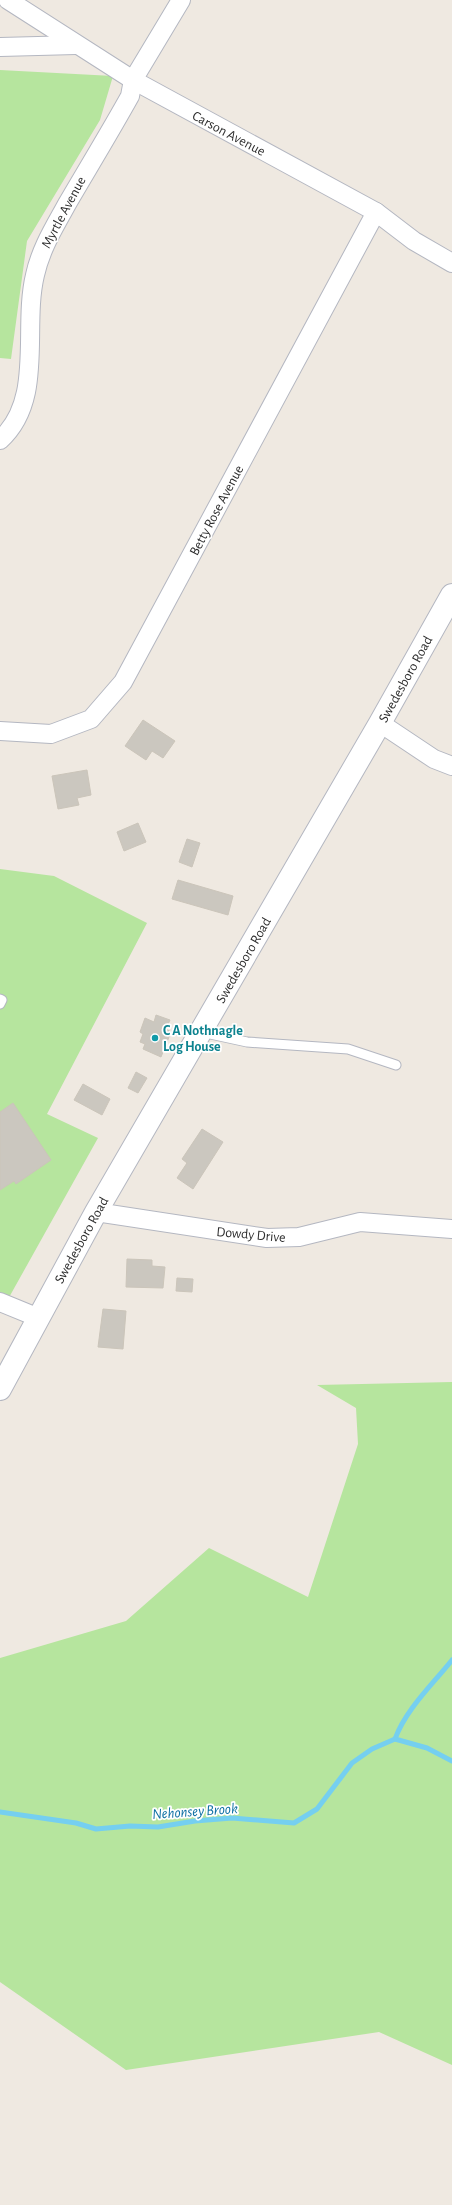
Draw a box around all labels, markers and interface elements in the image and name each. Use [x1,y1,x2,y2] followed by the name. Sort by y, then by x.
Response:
[190,109,267,159] street label: Carson Avenue
[39,174,89,251] street label: Myrtle Avenue
[187,463,247,558] street label: Betty Rose Avenue
[376,634,435,725] street label: Swedesboro Road
[214,915,274,1006] street label: Swedesboro Road
[163,1024,243,1054] place label: C A Nothnagle Log House
[150,1033,160,1043] marker: C A Nothnagle Log House
[52,1195,111,1286] street label: Swedesboro Road
[216,1225,286,1245] street label: Dowdy Drive
[152,1801,238,1822] water label: Nehonsey Brook

